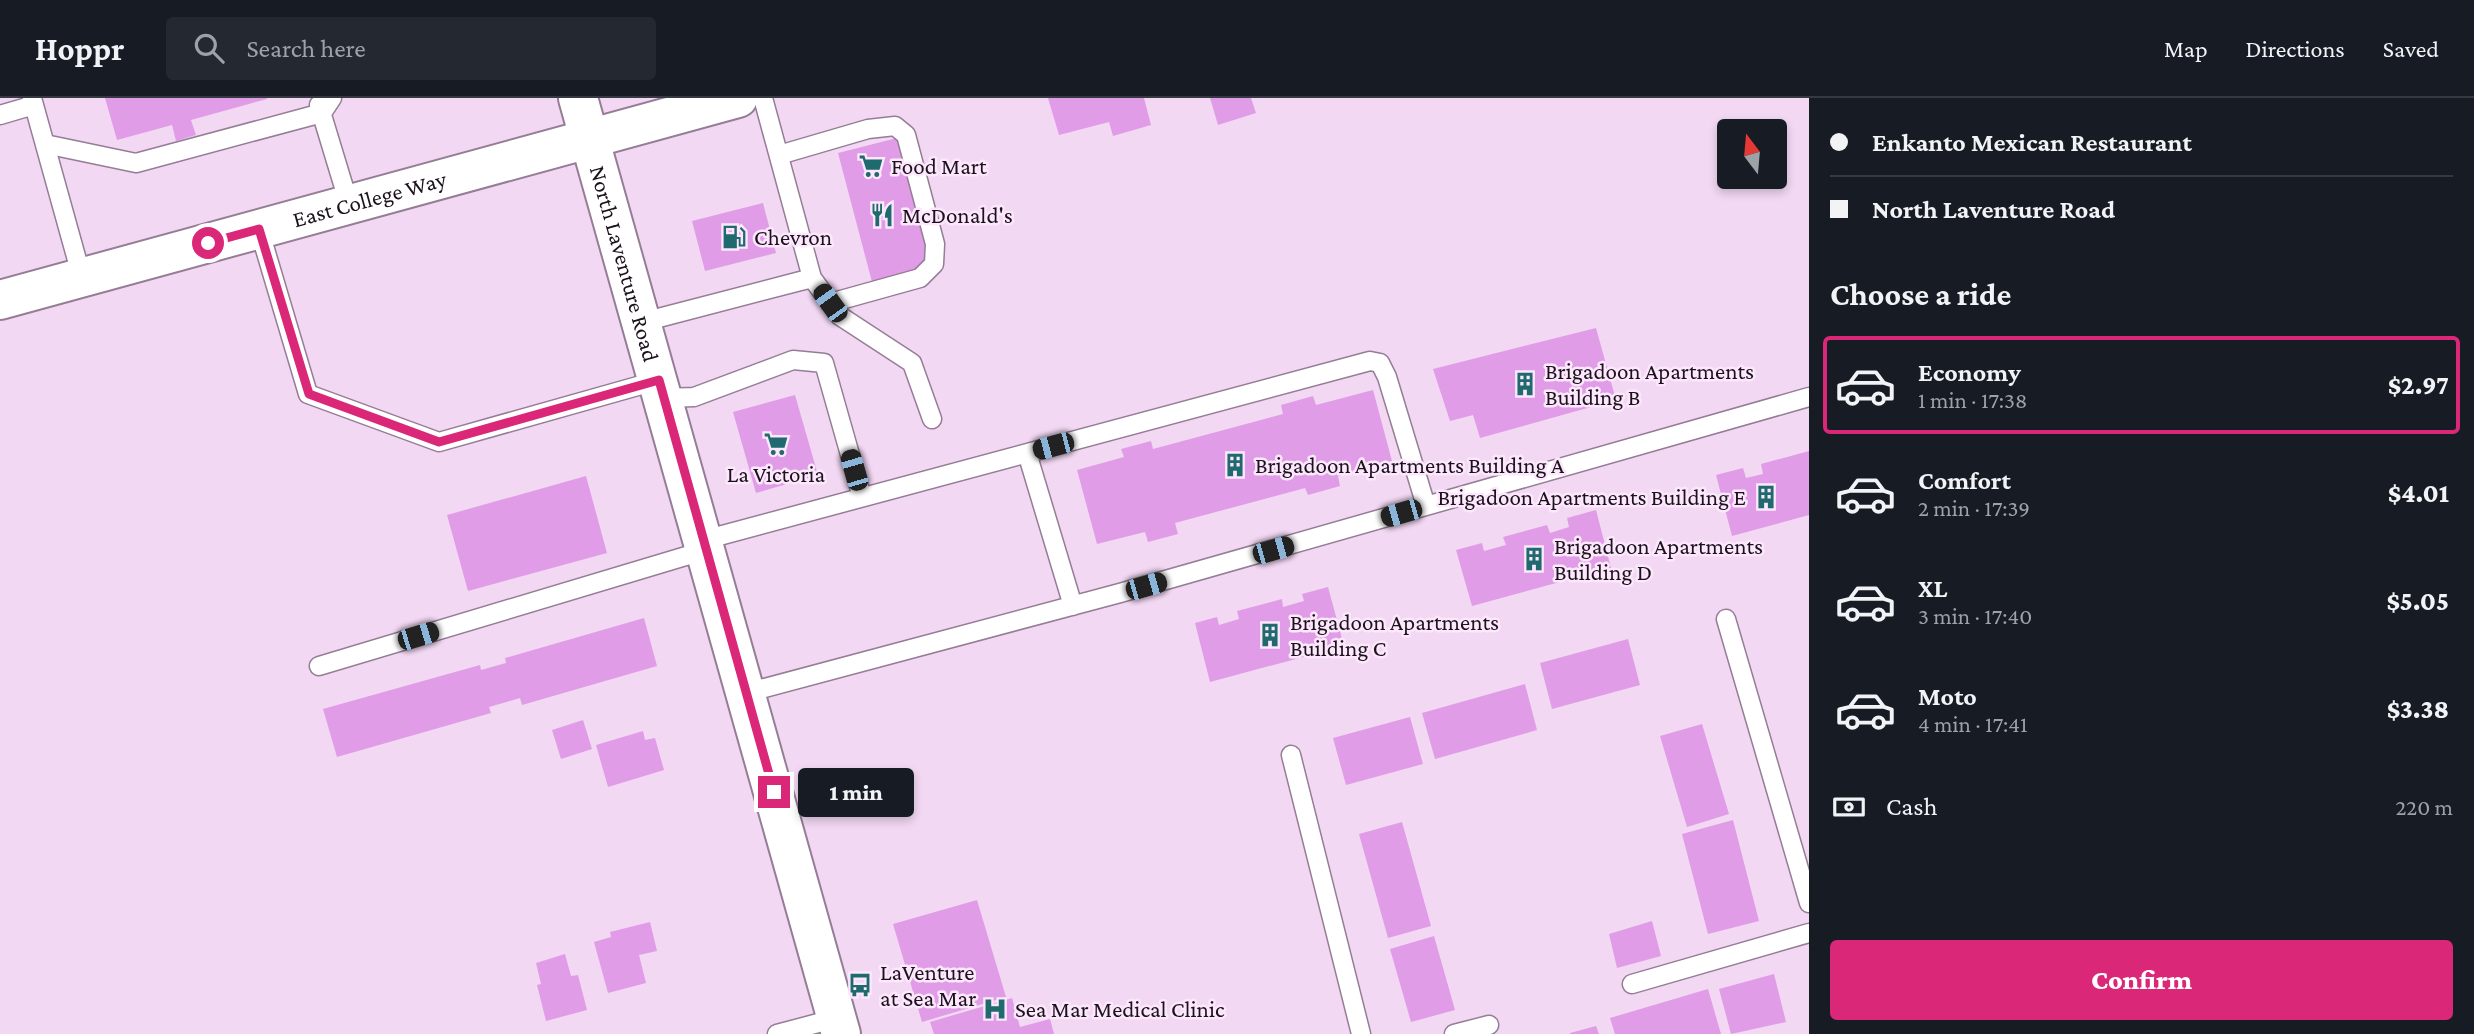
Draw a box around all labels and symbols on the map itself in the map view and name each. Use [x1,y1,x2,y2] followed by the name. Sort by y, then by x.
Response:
[1717,119,1787,189] north arrow
[857,152,885,180] supermarket icon: Food Mart
[891,153,987,179] place label: Food Mart
[585,163,664,365] street label: North Laventure Road
[290,165,449,232] street label: East College Way
[868,201,896,229] restaurant icon: McDonald's
[902,202,1013,228] place label: McDonald's
[720,223,748,251] fuel station icon: Chevron
[754,224,832,250] place label: Chevron
[192,227,224,259] route start
[810,280,851,326] car
[1545,358,1754,410] place label: Brigadoon Apartments Building B
[1511,370,1539,398] building icon: Brigadoon Apartments Building B
[762,430,790,458] supermarket icon: La Victoria
[1030,430,1077,462] car
[839,447,870,493] car
[1221,451,1249,479] building icon: Brigadoon Apartments Building A
[1255,452,1565,478] place label: Brigadoon Apartments Building A
[727,461,826,487] place label: La Victoria
[1752,483,1780,511] building icon: Brigadoon Apartments Building E
[1437,484,1746,510] place label: Brigadoon Apartments Building E
[1378,497,1425,529] car
[1554,533,1763,585] place label: Brigadoon Apartments Building D
[1250,534,1297,566] car
[1520,545,1548,573] building icon: Brigadoon Apartments Building D
[1123,570,1170,602] car
[1290,609,1499,661] place label: Brigadoon Apartments Building C
[395,620,442,652] car
[1256,621,1284,649] building icon: Brigadoon Apartments Building C
[798,768,914,816] callout: 1 min
[758,776,790,808] route end
[880,959,976,1011] place label: LaVenture at Sea Mar
[846,971,874,999] bus stop icon: LaVenture at Sea Mar
[981,995,1009,1023] hospital icon: Sea Mar Medical Clinic
[1015,996,1225,1022] place label: Sea Mar Medical Clinic

